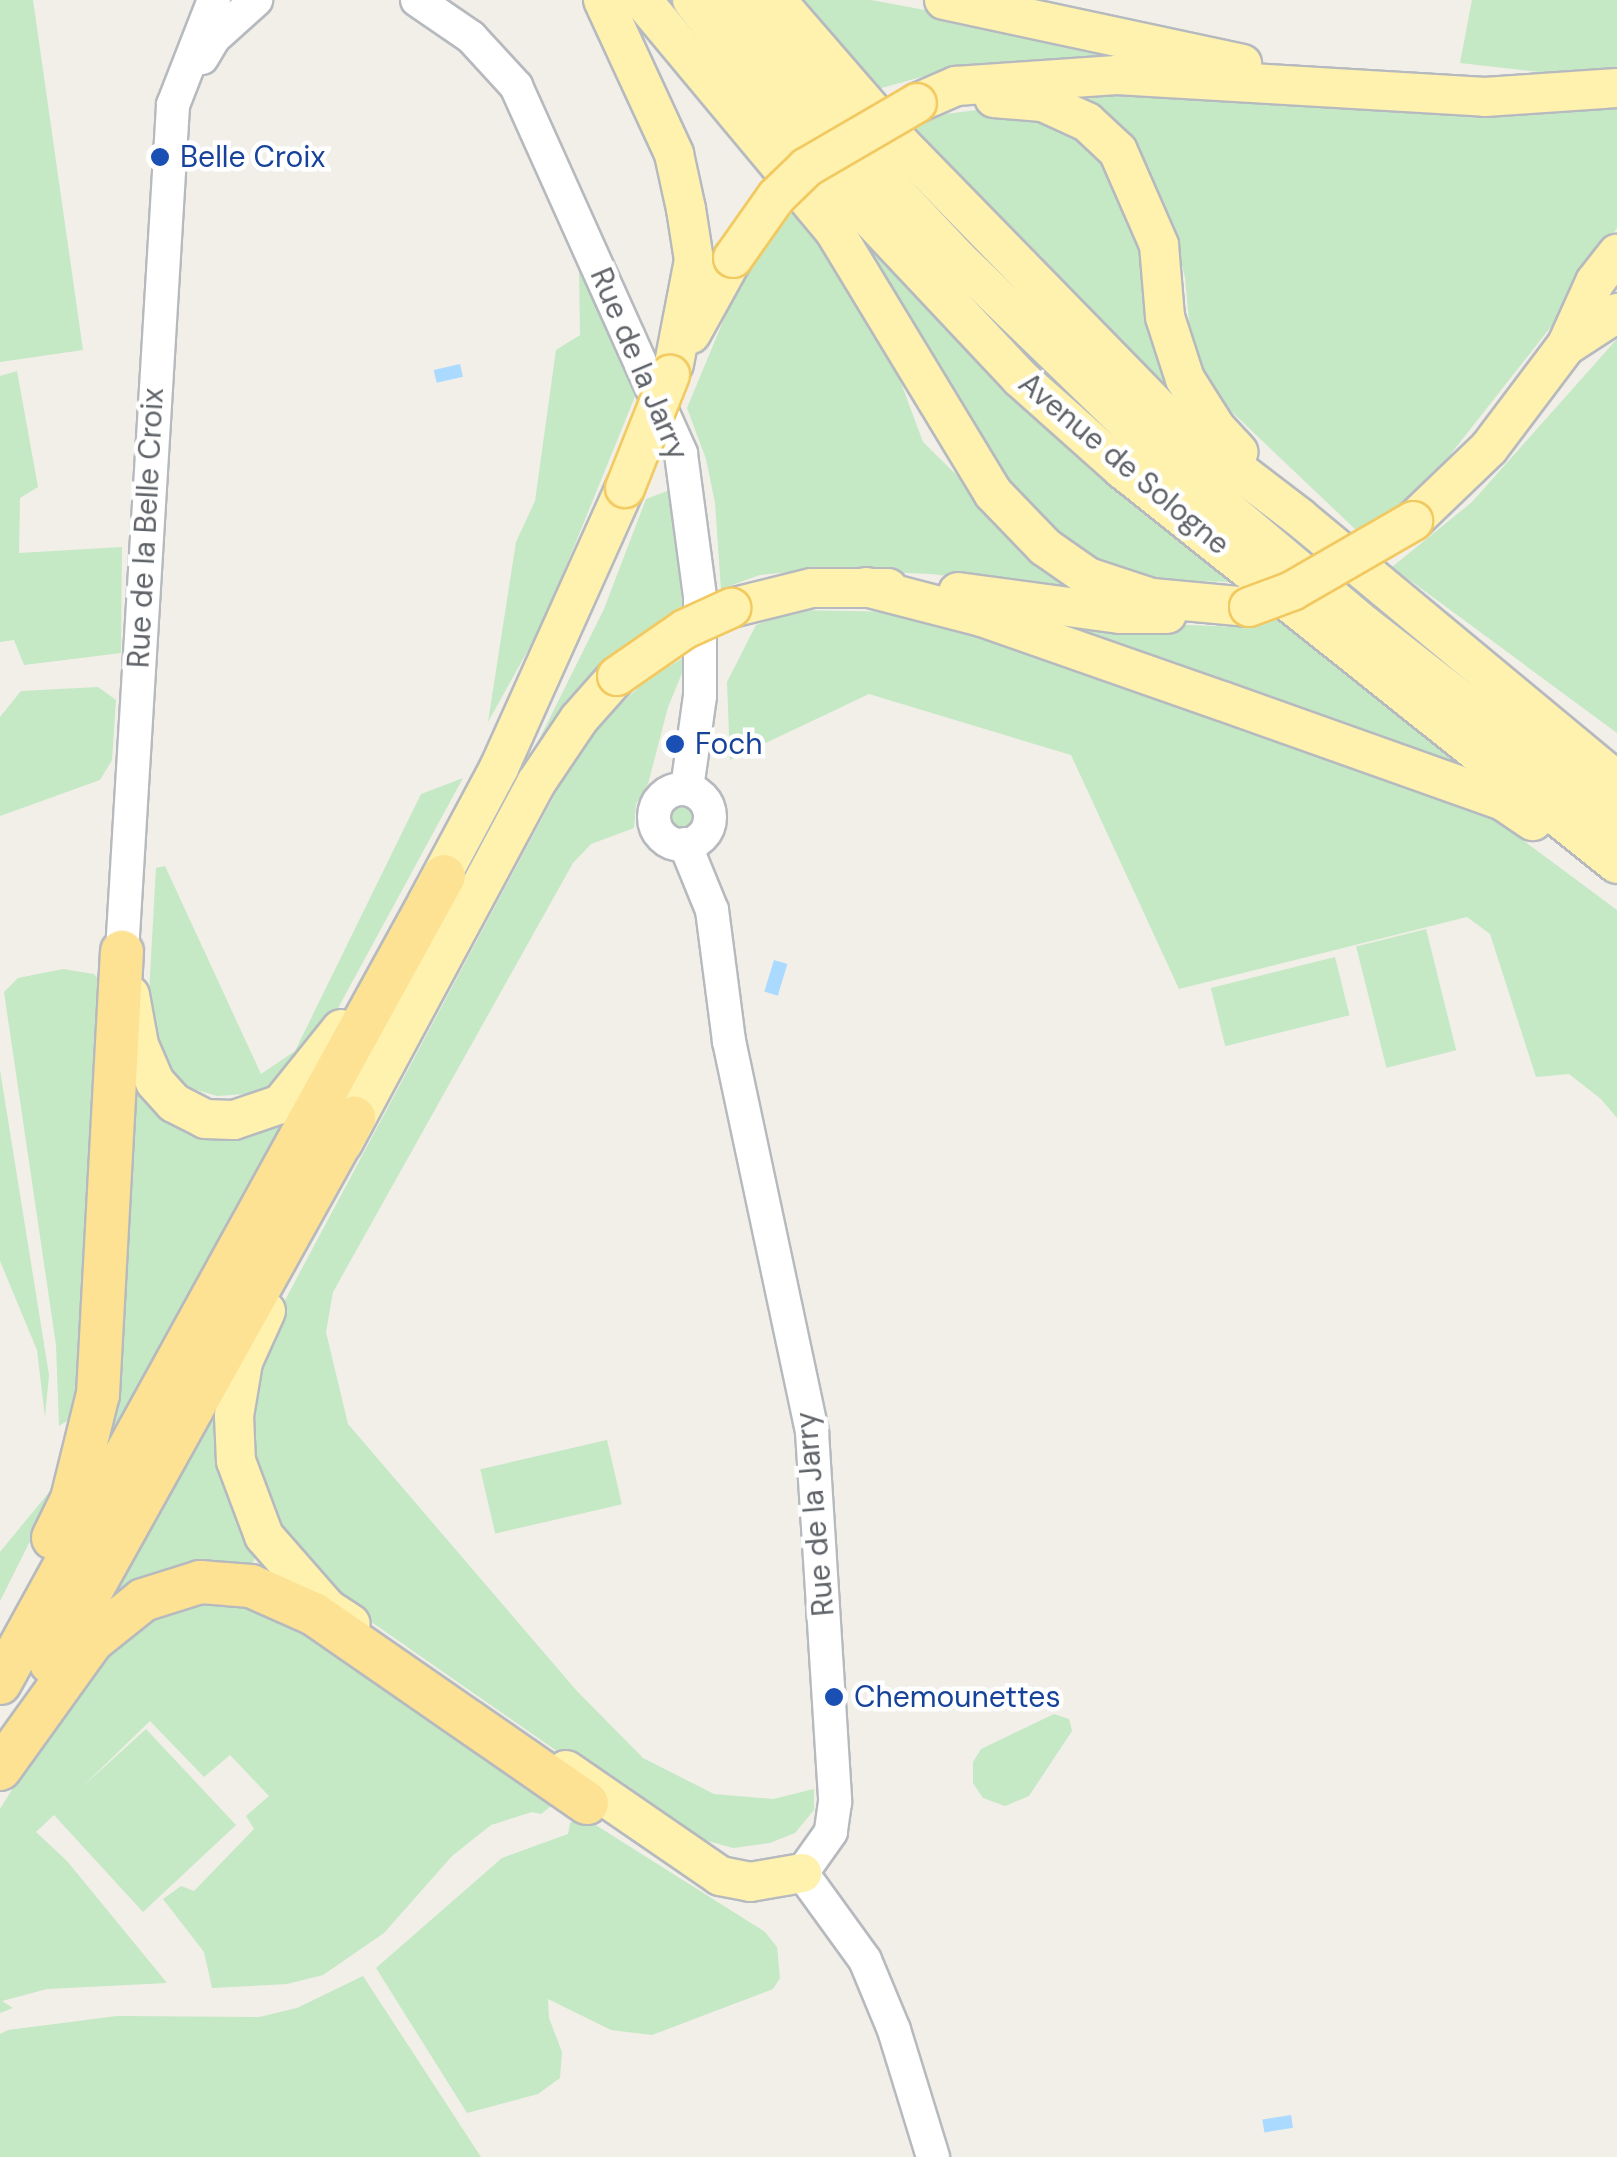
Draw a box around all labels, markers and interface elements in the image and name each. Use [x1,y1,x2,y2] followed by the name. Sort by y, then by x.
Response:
[180,139,325,175] place label: Belle Croix
[149,146,171,168] marker: Belle Croix
[582,263,696,465] street label: Rue de la Jarry
[1011,365,1237,563] street label: Avenue de Sologne
[121,387,171,669] street label: Rue de la Belle Croix
[695,726,763,762] place label: Foch
[664,733,686,755] marker: Foch
[788,1410,842,1618] street label: Rue de la Jarry
[854,1679,1060,1715] place label: Chemounettes
[823,1686,845,1708] marker: Chemounettes

